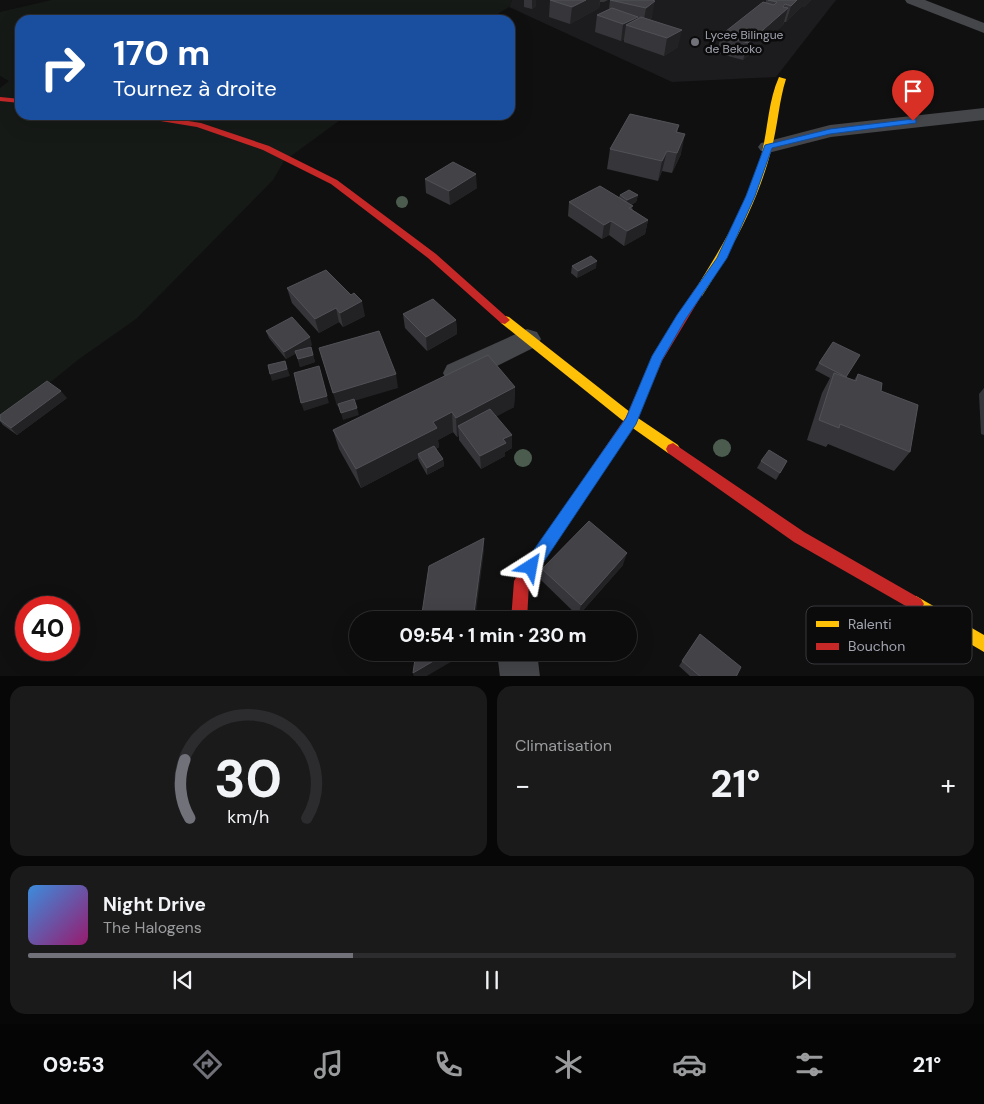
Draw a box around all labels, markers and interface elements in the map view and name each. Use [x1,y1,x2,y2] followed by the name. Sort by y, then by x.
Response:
[705,27,784,57] place label: Lycee Bilingue de Bekoko
[113,30,210,76] text: 170 m
[30,35,95,100] icon: right
[689,36,701,48] marker: Lycee Bilingue de Bekoko
[892,70,934,121] pin
[113,74,277,103] text: Tournez à droite
[899,77,927,105] icon: arrive
[504,540,556,592] position arrow
[15,596,80,661] speed limit sign: 40
[806,606,972,664] legend
[848,615,892,633] text: Ralenti
[400,623,586,648] text: 09:54 · 1 min · 230 m
[848,637,905,655] text: Bouchon
[515,735,612,756] text: Climatisation
[215,745,282,813] text: 30
[711,759,760,809] text: 21°
[515,767,530,804] text: −
[941,767,956,804] text: +
[227,805,270,829] text: km/h
[103,892,206,917] text: Night Drive
[103,917,202,938] text: The Halogens
[169,966,197,994] icon: previous
[478,966,506,994] icon: pause
[787,966,815,994] icon: next
[190,1047,225,1082] icon: directions
[311,1047,346,1082] icon: music
[431,1047,466,1082] icon: phone
[551,1047,586,1082] icon: climate
[672,1047,707,1082] icon: car
[792,1047,827,1082] icon: filters
[43,1050,105,1079] text: 09:53
[913,1050,941,1079] text: 21°

